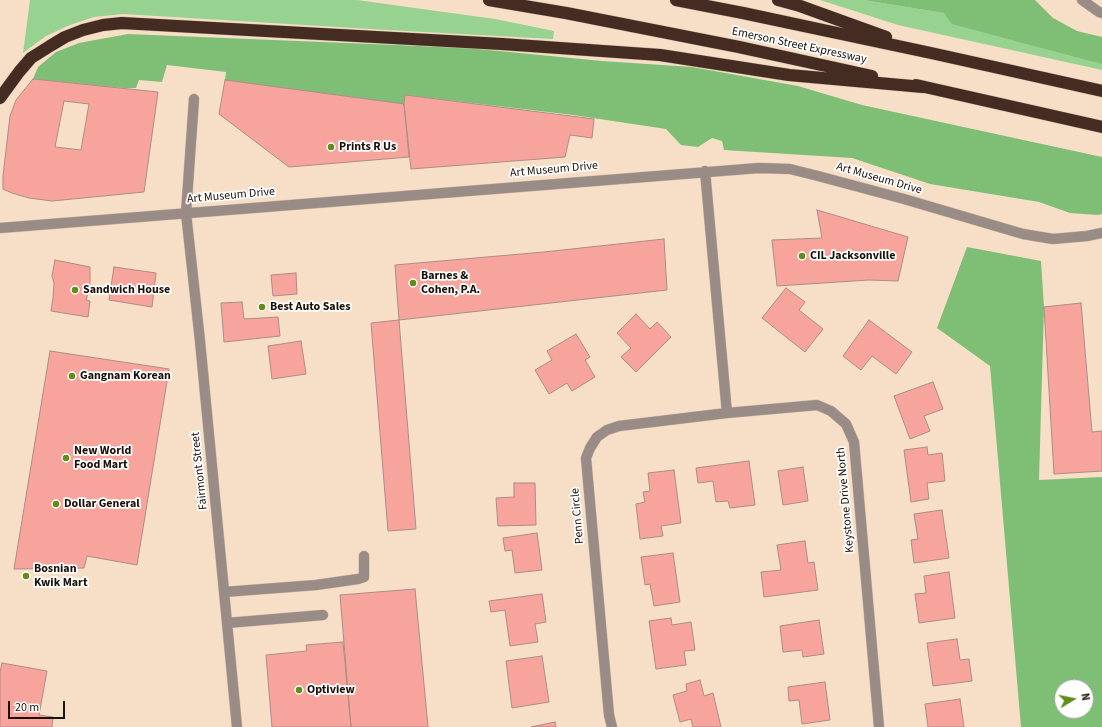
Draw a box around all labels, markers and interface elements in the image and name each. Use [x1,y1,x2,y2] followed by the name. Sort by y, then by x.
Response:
[730,25,868,67] street label: Emerson Street Expressway
[339,140,396,154] place label: Prints R Us
[326,142,336,152] marker: Prints R Us
[509,159,599,181] street label: Art Museum Drive
[835,160,923,198] street label: Art Museum Drive
[186,185,276,207] street label: Art Museum Drive
[810,249,895,263] place label: CIL Jacksonville
[797,251,807,261] marker: CIL Jacksonville
[421,269,480,297] place label: Barnes & Cohen, P.A.
[408,278,418,288] marker: Barnes & Cohen, P.A.
[83,283,170,297] place label: Sandwich House
[70,285,80,295] marker: Sandwich House
[270,300,351,314] place label: Best Auto Sales
[257,302,267,312] marker: Best Auto Sales
[80,369,171,383] place label: Gangnam Korean
[67,371,77,381] marker: Gangnam Korean
[189,431,211,511] street label: Fairmont Street
[74,444,131,472] place label: New World Food Mart
[834,447,858,553] street label: Keystone Drive North
[61,453,71,463] marker: New World Food Mart
[568,487,588,545] street label: Penn Circle
[64,497,140,511] place label: Dollar General
[51,499,61,509] marker: Dollar General
[34,562,87,590] place label: Bosnian Kwik Mart
[21,571,31,581] marker: Bosnian Kwik Mart
[1054,679,1094,719] north arrow
[307,683,355,697] place label: Optiview
[294,685,304,695] marker: Optiview
[1077,692,1093,702] text: N
[10,693,67,719] scale bar
[15,699,39,716] text: 20 m

